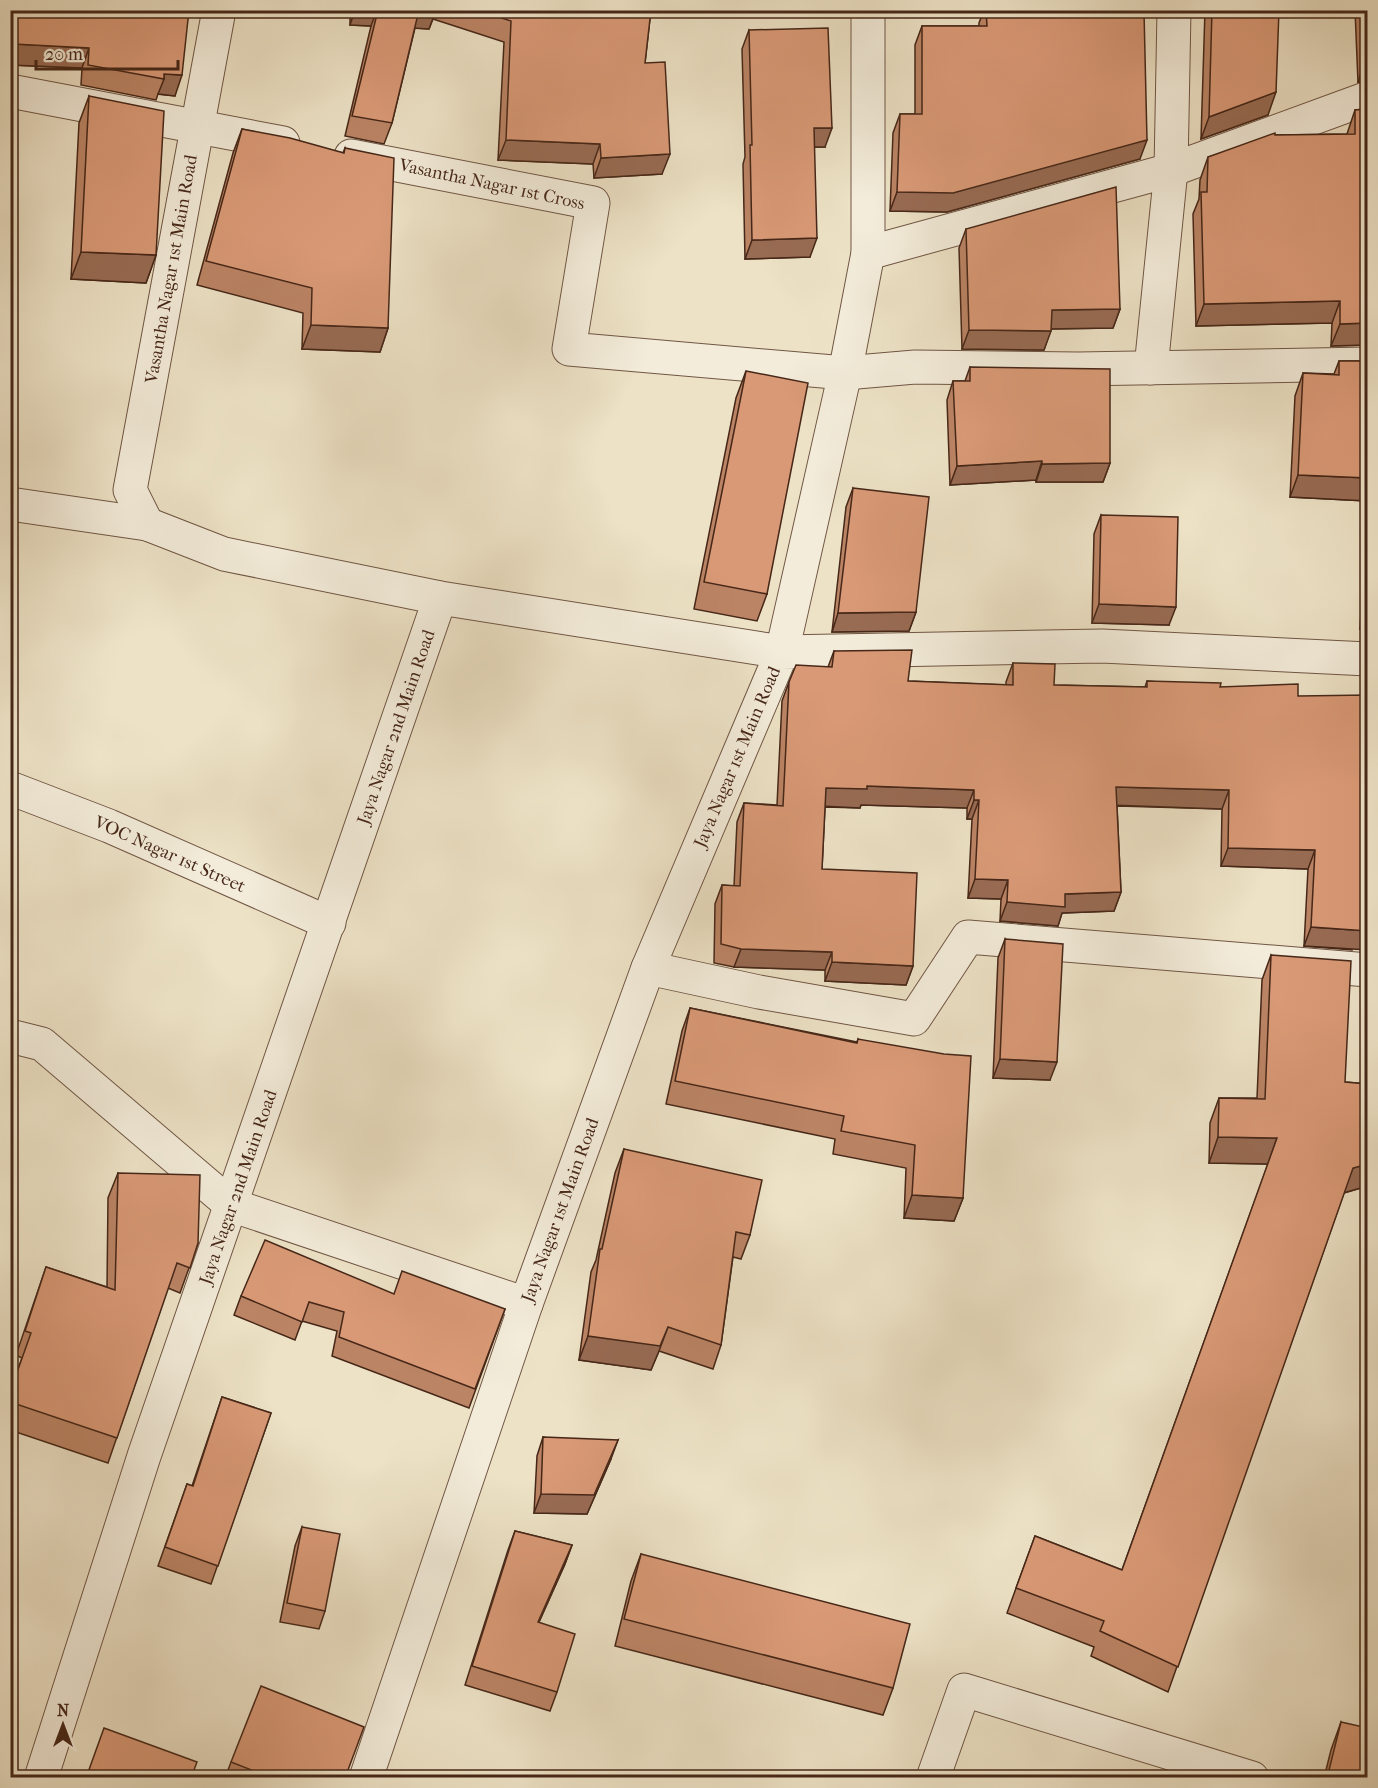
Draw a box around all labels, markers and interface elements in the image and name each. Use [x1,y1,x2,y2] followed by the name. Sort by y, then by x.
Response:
[36,33,178,71] scale bar
[45,44,83,65] text: 20 m
[141,153,202,386] street label: Vasantha Nagar 1st Main Road
[396,154,587,215] street label: Vasantha Nagar 1st Cross
[353,627,440,829] street label: Jaya Nagar 2nd Main Road
[689,663,785,853] street label: Jaya Nagar 1st Main Road
[90,811,249,898] street label: VOC Nagar 1st Street
[195,1087,282,1289] street label: Jaya Nagar 2nd Main Road
[517,1115,604,1307] street label: Jaya Nagar 1st Main Road
[33,1695,93,1755] north arrow
[57,1701,70,1720] text: N

